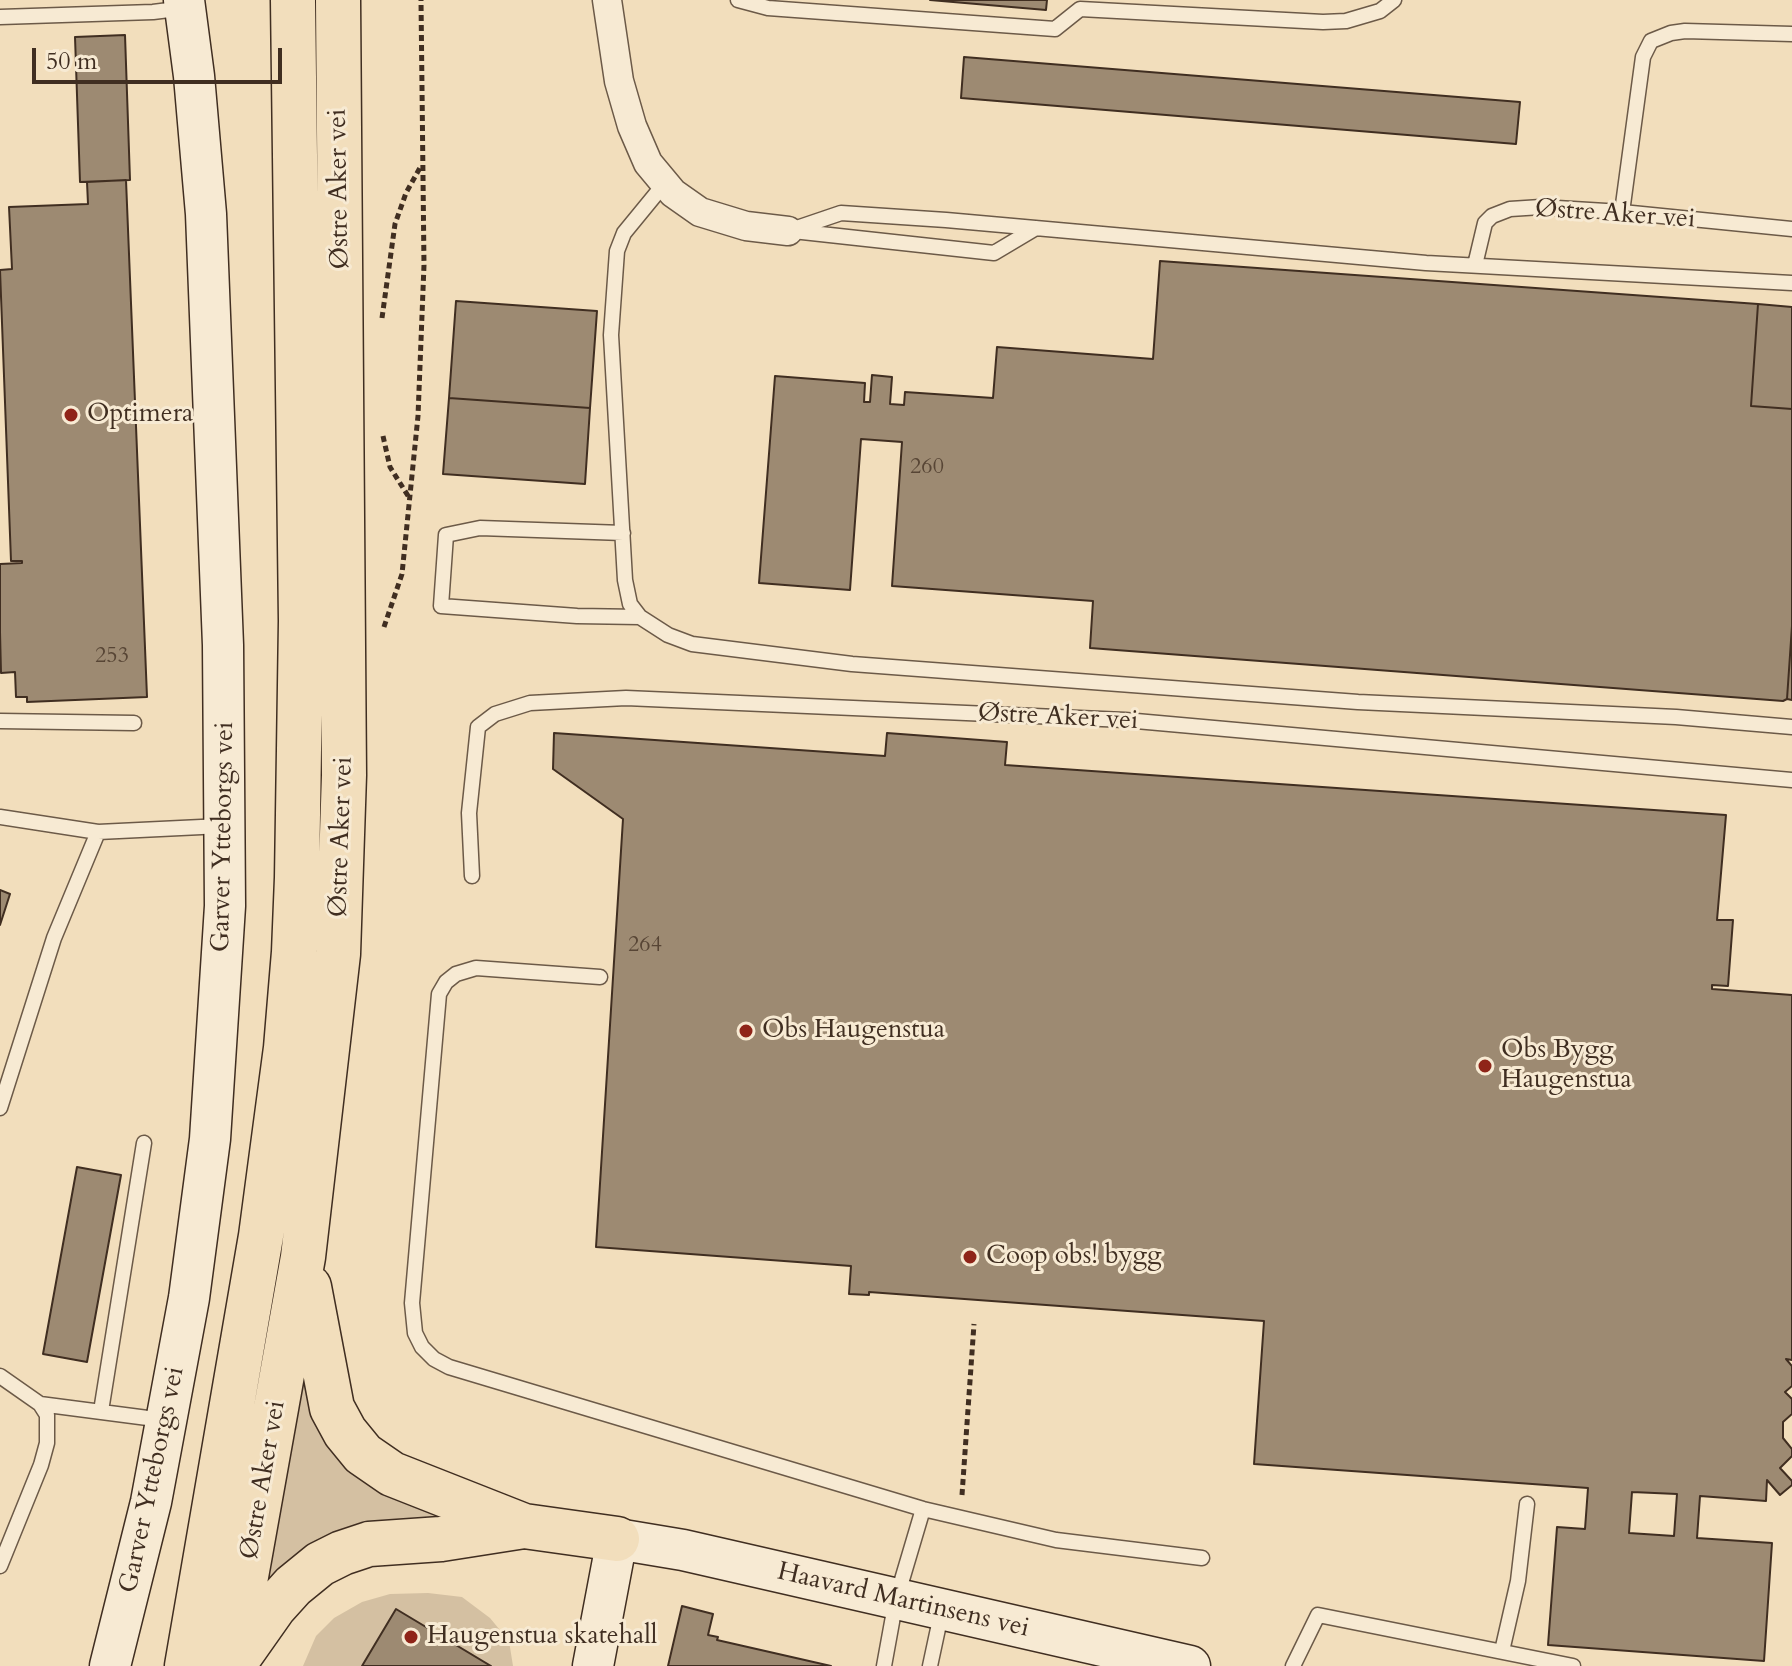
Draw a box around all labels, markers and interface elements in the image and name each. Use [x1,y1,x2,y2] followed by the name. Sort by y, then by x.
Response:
[36,32,286,82] scale bar
[46,45,97,78] text: 50 m
[323,108,357,270] street label: Østre Aker vei
[1534,194,1696,236] street label: Østre Aker vei
[87,399,193,431] place label: Optimera
[62,406,80,424] marker: Optimera
[910,455,944,481] house number: 260
[95,644,129,670] house number: 253
[977,698,1139,738] street label: Østre Aker vei
[206,722,242,952] street label: Garver Ytteborgs vei
[324,756,360,918] street label: Østre Aker vei
[628,933,662,959] house number: 264
[762,1015,945,1047] place label: Obs Haugenstua
[737,1022,755,1040] marker: Obs Haugenstua
[1501,1035,1632,1096] place label: Obs Bygg Haugenstua
[1476,1057,1494,1075] marker: Obs Bygg Haugenstua
[986,1241,1162,1273] place label: Coop obs! bygg
[961,1248,979,1266] marker: Coop obs! bygg
[114,1364,192,1596] street label: Garver Ytteborgs vei
[235,1398,293,1562] street label: Østre Aker vei
[774,1557,1032,1645] street label: Haavard Martinsens vei
[427,1621,657,1653] place label: Haugenstua skatehall
[402,1628,420,1646] marker: Haugenstua skatehall

